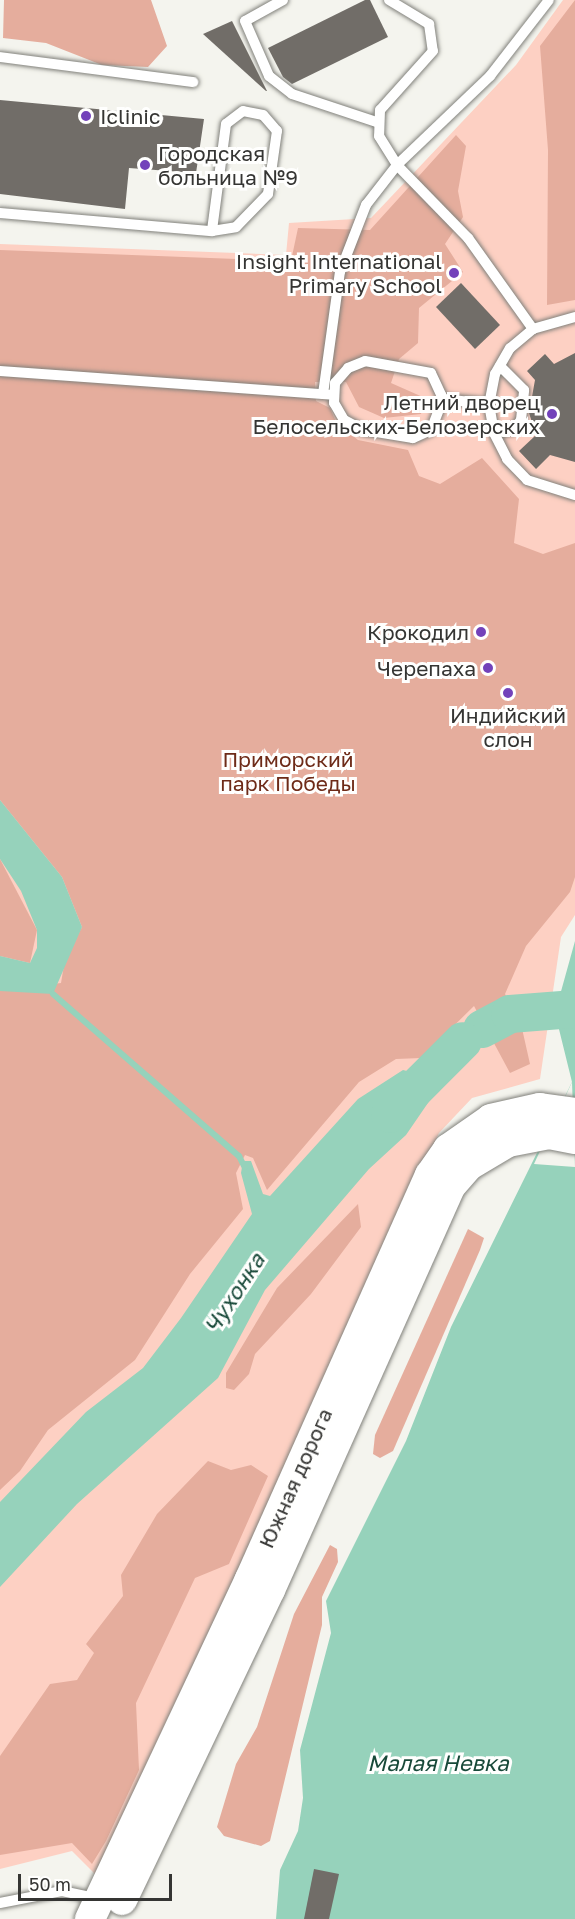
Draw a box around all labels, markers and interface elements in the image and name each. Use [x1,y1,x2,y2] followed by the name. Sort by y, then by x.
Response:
[100,103,160,129] place label: Iclinic
[77,107,95,125] marker: Iclinic
[158,140,298,190] place label: Городская больница №9
[136,156,154,174] marker: Городская больница №9
[236,248,442,298] place label: Insight International Primary School
[447,266,461,280] marker: Insight International Primary School
[252,389,540,439] place label: Летний дворец Белосельских-Белозерских
[545,407,559,421] marker: Летний дворец Белосельских-Белозерских
[367,619,469,645] place label: Крокодил
[474,625,488,639] marker: Крокодил
[377,655,476,681] place label: Черепаха
[481,661,495,675] marker: Черепаха
[501,686,515,700] marker: Индийский слон
[450,702,566,752] place label: Индийский слон
[220,746,356,796] park label: Приморский парк Победы
[198,1248,270,1338] water label: Чухонка
[253,1404,337,1552] street label: Южная дорога
[367,1750,509,1776] water label: Малая Невка
[21,1862,176,1900] scale bar
[29,1873,71,1895] text: 50 m

